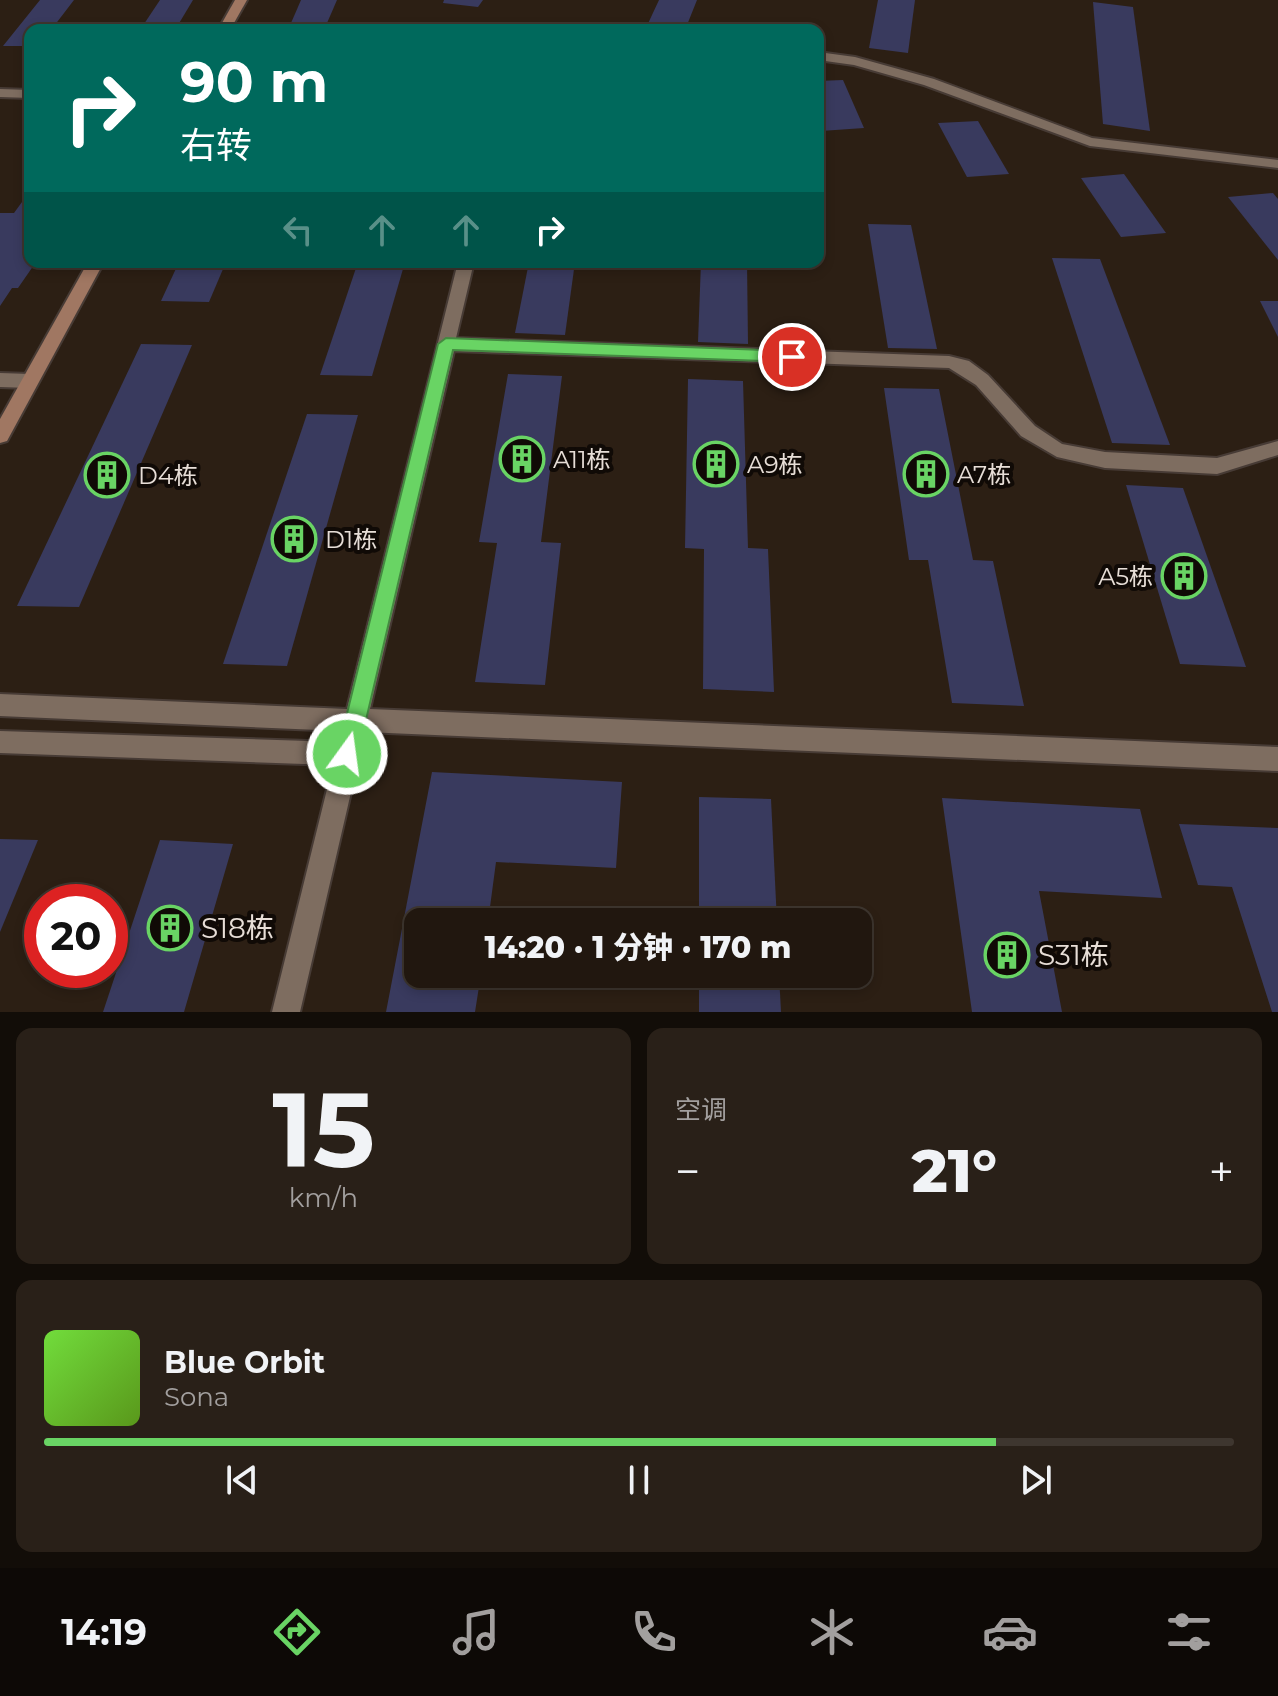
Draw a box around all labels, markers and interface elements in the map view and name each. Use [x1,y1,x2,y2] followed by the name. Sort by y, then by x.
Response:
[180,48,328,116] text: 90 m
[48,56,152,160] icon: right
[180,123,252,167] text: 右转
[276,208,320,252] icon: left
[360,208,404,252] icon: ahead
[444,208,488,252] icon: ahead
[528,208,572,252] icon: right
[758,323,826,391] pin
[770,335,814,379] icon: arrive
[498,435,546,483] building icon: A11栋
[692,440,740,488] building icon: A9栋
[553,445,611,474] place label: A11栋
[747,450,803,479] place label: A9栋
[902,450,950,498] building icon: A7栋
[83,451,131,499] building icon: D4栋
[957,460,1011,489] place label: A7栋
[138,461,198,490] place label: D4栋
[270,515,318,563] building icon: D1栋
[325,525,377,554] place label: D1栋
[1160,552,1208,600] building icon: A5栋
[1098,562,1153,591] place label: A5栋
[305,712,389,796] position arrow
[24,884,128,988] speed limit sign: 20
[146,904,194,952] building icon: S18栋
[201,911,274,945] place label: S18栋
[485,929,791,966] text: 14:20 · 1 分钟 · 170 m
[983,931,1031,979] building icon: S31栋
[1038,938,1109,972] place label: S31栋
[272,1066,375,1193] text: 15
[675,1094,727,1126] text: 空调
[912,1134,997,1207] text: 21°
[675,1144,700,1198] text: −
[1209,1144,1234,1198] text: +
[289,1182,358,1214] text: km/h
[164,1344,325,1381] text: Blue Orbit
[164,1381,229,1413] text: Sona
[220,1458,264,1502] icon: previous
[617,1458,661,1502] icon: pause
[1014,1458,1058,1502] icon: next
[269,1604,325,1660] icon: directions
[448,1604,504,1660] icon: music
[626,1604,682,1660] icon: phone
[804,1604,860,1660] icon: climate
[982,1604,1038,1660] icon: car
[1161,1604,1217,1660] icon: filters
[61,1610,147,1654] text: 14:19

